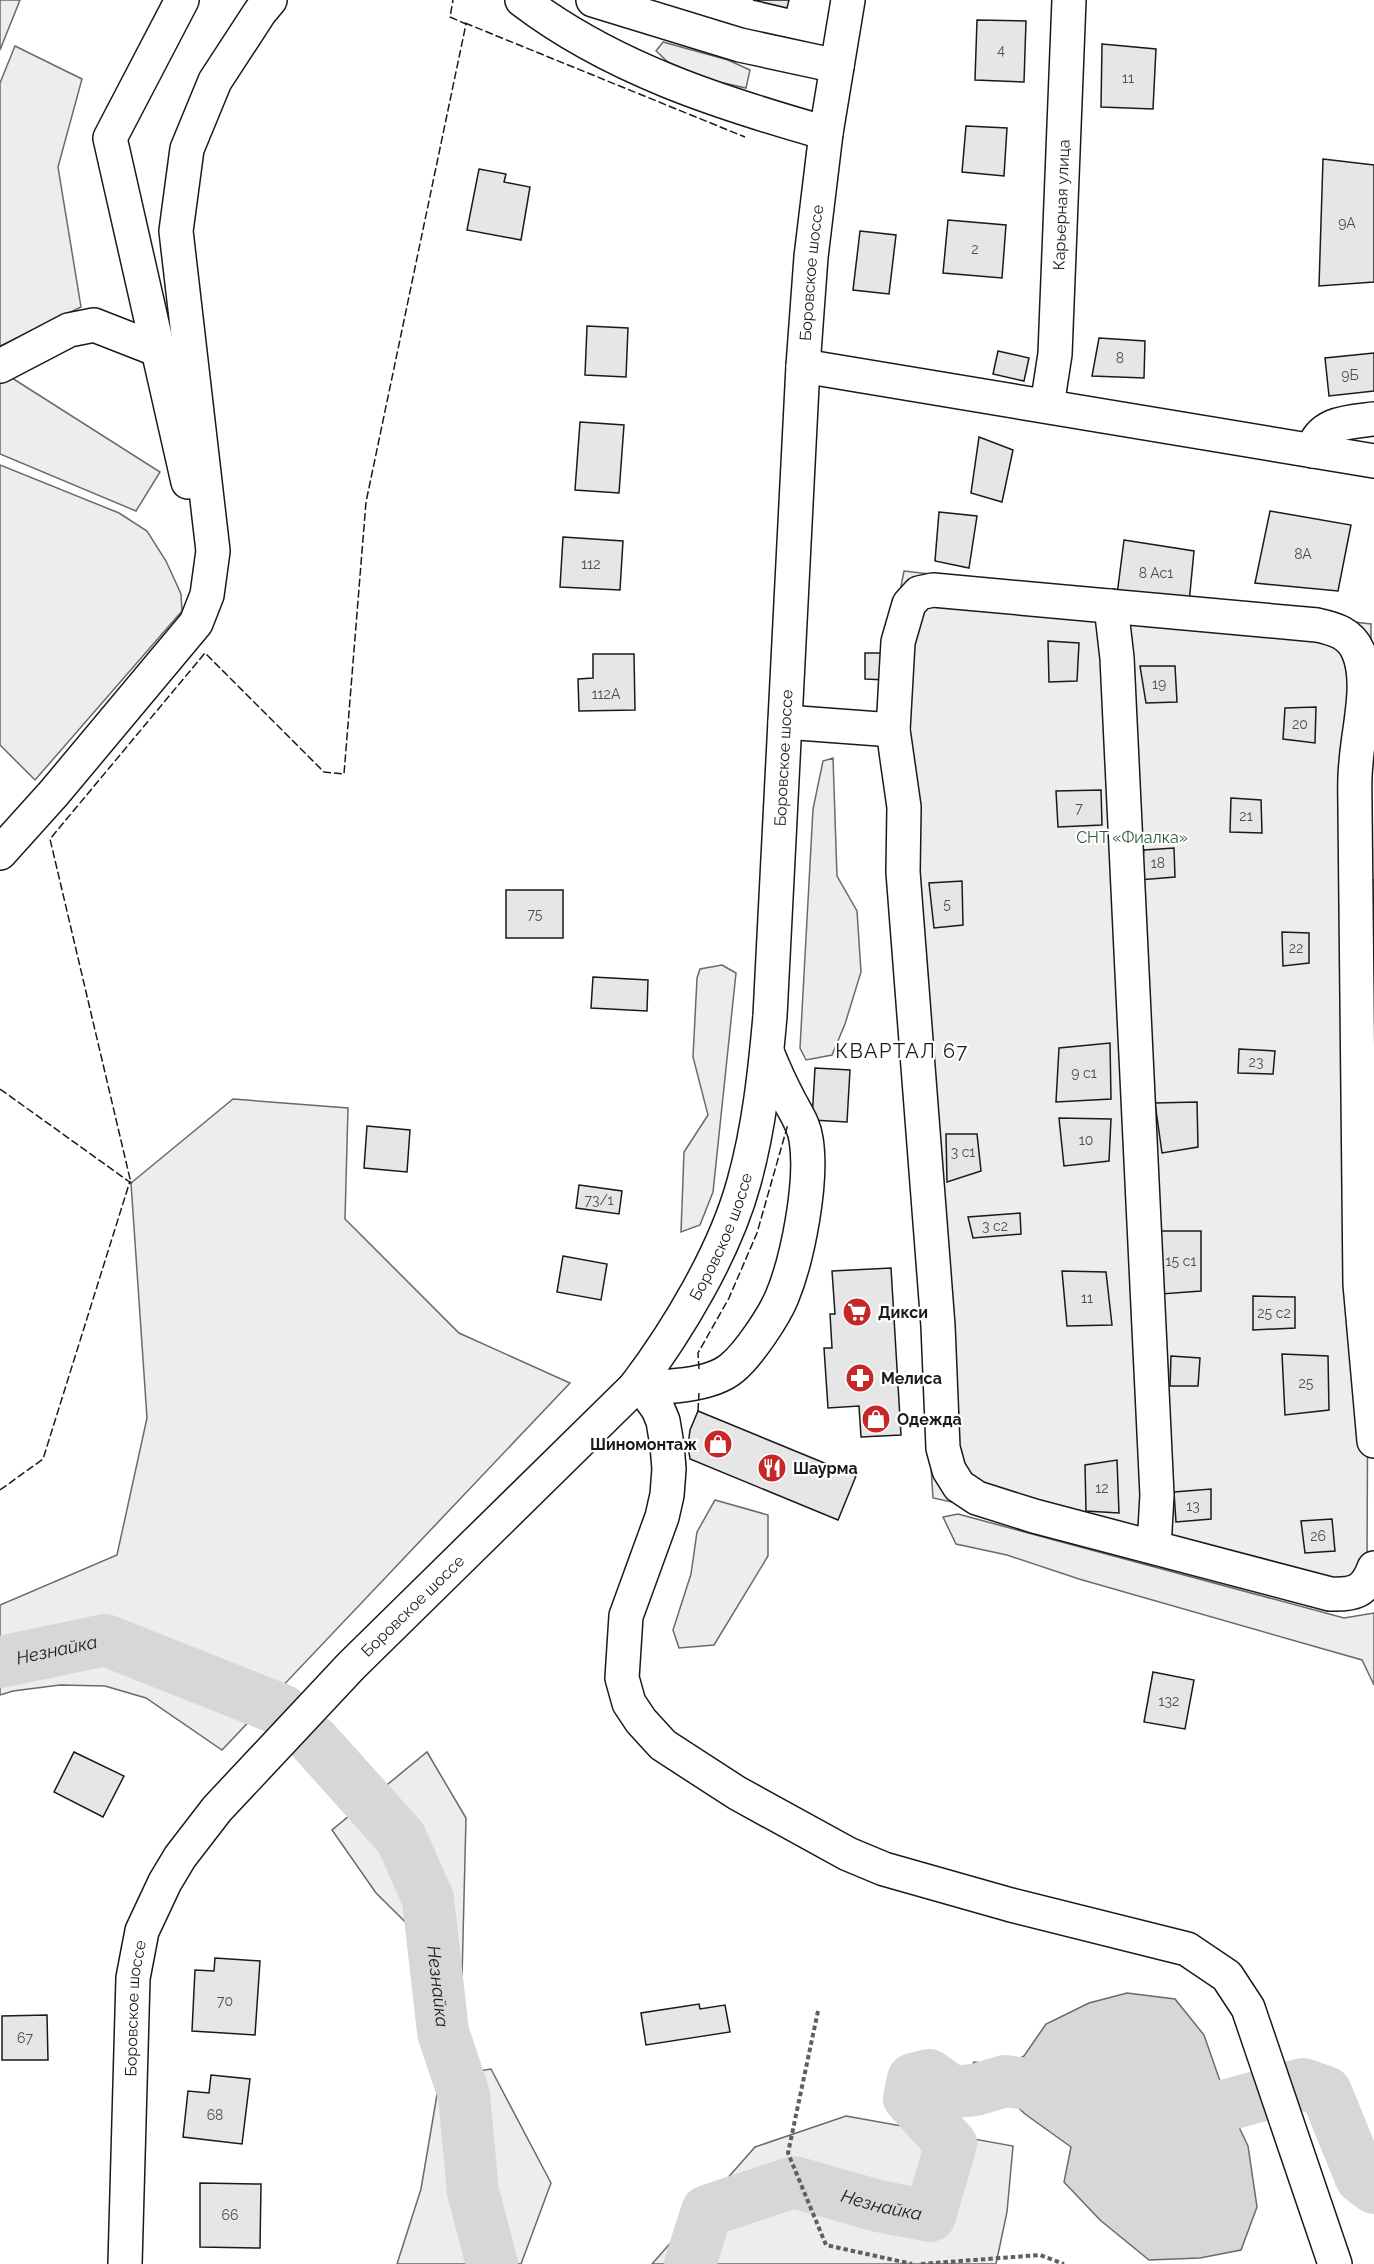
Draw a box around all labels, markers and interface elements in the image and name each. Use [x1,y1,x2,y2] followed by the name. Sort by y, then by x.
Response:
[997,42,1005,58] house number: 4
[1122,70,1134,86] house number: 11
[1049,139,1073,271] street label: Карьерная улица
[796,204,827,342] street label: Боровское шоссе
[1338,215,1356,231] house number: 9А
[971,241,979,257] house number: 2
[1116,350,1124,366] house number: 8
[1341,367,1359,383] house number: 9Б
[1294,546,1312,562] house number: 8А
[581,556,601,572] house number: 112
[1139,565,1173,581] house number: 8 Ас1
[1152,676,1166,692] house number: 19
[592,686,621,702] house number: 112А
[771,689,797,827] street label: Боровское шоссе
[1292,716,1308,732] house number: 20
[1075,800,1083,816] house number: 7
[1239,808,1253,824] house number: 21
[1076,828,1188,847] park label: СНТ «Фиалка»
[1151,855,1165,871] house number: 18
[943,896,951,912] house number: 5
[528,906,543,922] house number: 75
[1289,940,1303,956] house number: 22
[835,1039,969,1063] district label: КВАРТАЛ 67
[1249,1054,1263,1070] house number: 23
[1071,1065,1097,1081] house number: 9 с1
[1079,1132,1093,1148] house number: 10
[951,1144,975,1160] house number: 3 с1
[685,1171,756,1304] street label: Боровское шоссе
[584,1192,614,1208] house number: 73/1
[982,1218,1008,1234] house number: 3 с2
[1166,1253,1196,1269] house number: 15 с1
[1081,1290,1093,1306] house number: 11
[841,1296,873,1328] supermarket icon: Дикси
[878,1303,928,1322] place label: Дикси
[1257,1305,1291,1321] house number: 25 с2
[844,1362,876,1394] pharmacy icon: Мелиса
[881,1369,942,1388] place label: Мелиса
[1299,1375,1314,1391] house number: 25
[860,1403,892,1435] shop icon: Одежда
[897,1410,962,1429] place label: Одежда
[702,1428,734,1460] shop icon: Шиномонтаж
[590,1435,697,1454] place label: Шиномонтаж
[756,1452,788,1484] restaurant icon: Шаурма
[793,1459,858,1478] place label: Шаурма
[1095,1480,1109,1496] house number: 12
[1186,1498,1200,1514] house number: 13
[1310,1528,1326,1544] house number: 26
[357,1551,468,1661] street label: Боровское шоссе
[14,1631,99,1668] water label: Незнайка
[1159,1693,1179,1709] house number: 132
[121,1939,150,2077] street label: Боровское шоссе
[423,1944,453,2029] water label: Незнайка
[217,1993,233,2009] house number: 70
[17,2030,33,2046] house number: 67
[207,2107,223,2123] house number: 68
[839,2185,924,2224] water label: Незнайка
[222,2207,238,2223] house number: 66

